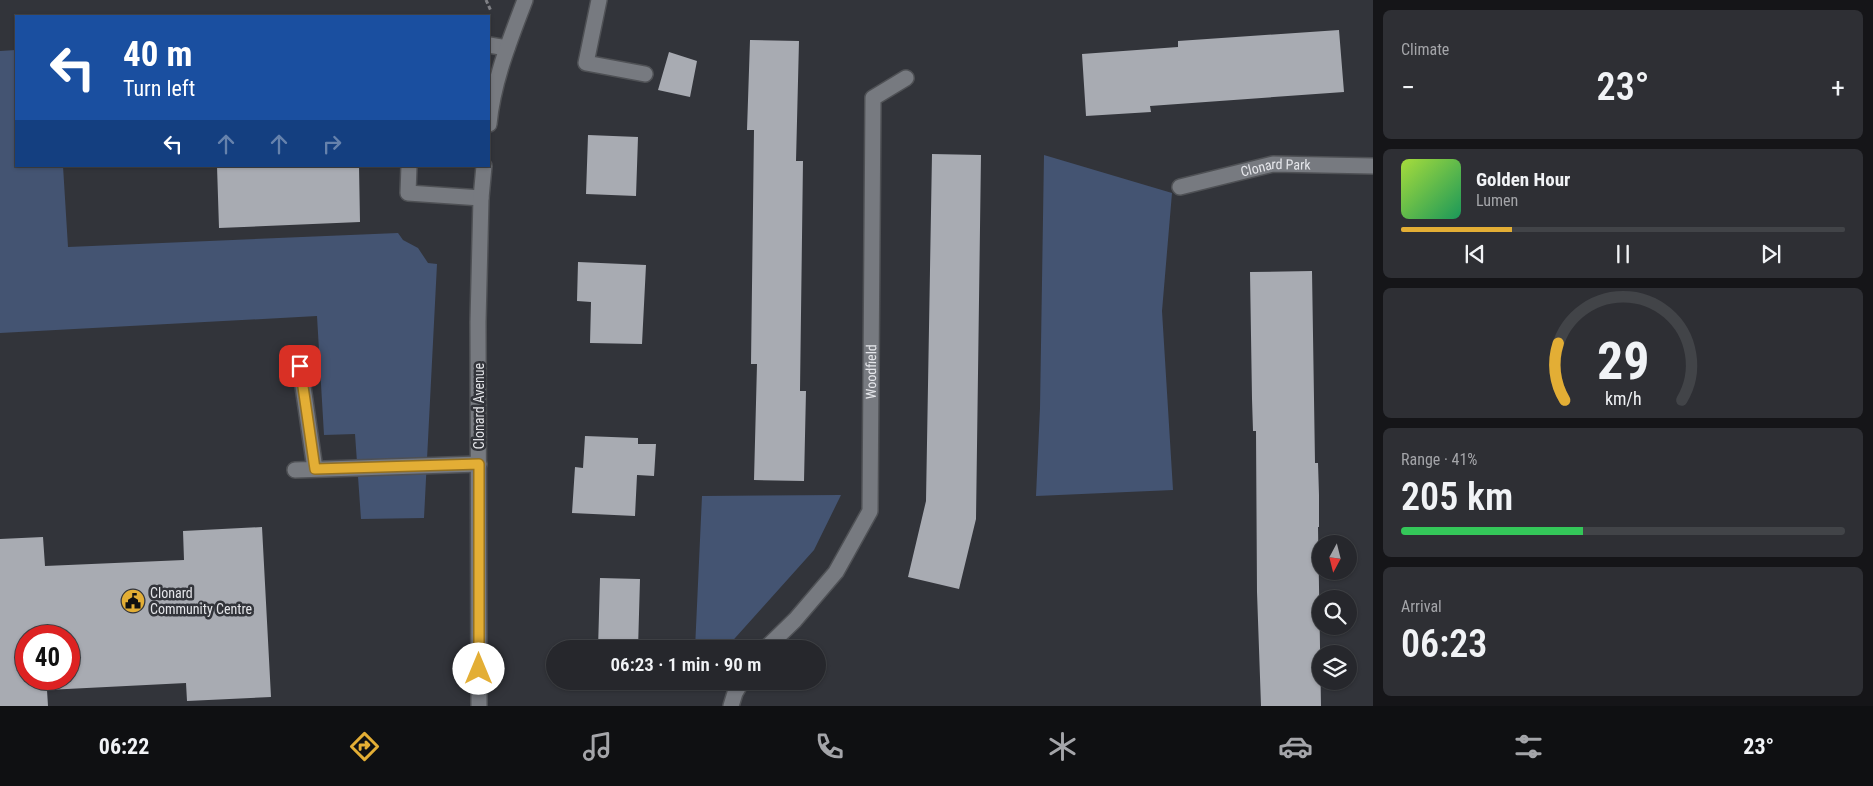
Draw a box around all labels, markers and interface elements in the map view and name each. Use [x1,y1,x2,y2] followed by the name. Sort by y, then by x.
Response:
[123,34,192,75] text: 40 m
[40,35,105,100] icon: left
[1401,40,1449,59] text: Climate
[1597,65,1649,109] text: 23°
[1401,71,1415,104] text: −
[1831,71,1845,104] text: +
[123,76,195,101] text: Turn left
[159,130,187,158] icon: left
[212,130,240,158] icon: ahead
[265,130,293,158] icon: ahead
[318,130,346,158] icon: right
[1239,156,1312,180] street label: Clonard Park
[1476,168,1570,191] text: Golden Hour
[1476,191,1518,210] text: Lumen
[1461,240,1489,268] icon: previous
[1609,240,1637,268] icon: pause
[1757,240,1785,268] icon: next
[1597,331,1649,392] text: 29
[863,344,879,399] street label: Woodfield
[279,345,321,387] pin
[286,352,314,380] icon: arrive
[471,362,487,449] street label: Clonard Avenue
[1605,388,1641,409] text: km/h
[1401,450,1477,469] text: Range · 41%
[1401,475,1513,519] text: 205 km
[1312,535,1358,580] north arrow
[1312,535,1357,690] map controls
[150,585,253,617] place label: Clonard Community Centre
[120,588,146,614] public building icon: Clonard Community Centre
[1312,590,1357,635] button: search
[1401,597,1442,616] text: Arrival
[1401,622,1487,666] text: 06:23
[15,625,80,690] speed limit sign: 40
[452,642,504,694] position arrow
[1312,645,1357,690] button: layers
[611,653,761,676] text: 06:23 · 1 min · 90 m
[347,729,382,764] icon: directions
[580,729,615,764] icon: music
[812,729,847,764] icon: phone
[1045,729,1080,764] icon: climate
[1278,729,1313,764] icon: car
[1511,729,1546,764] icon: filters
[99,734,149,759] text: 06:22
[1743,734,1774,759] text: 23°

